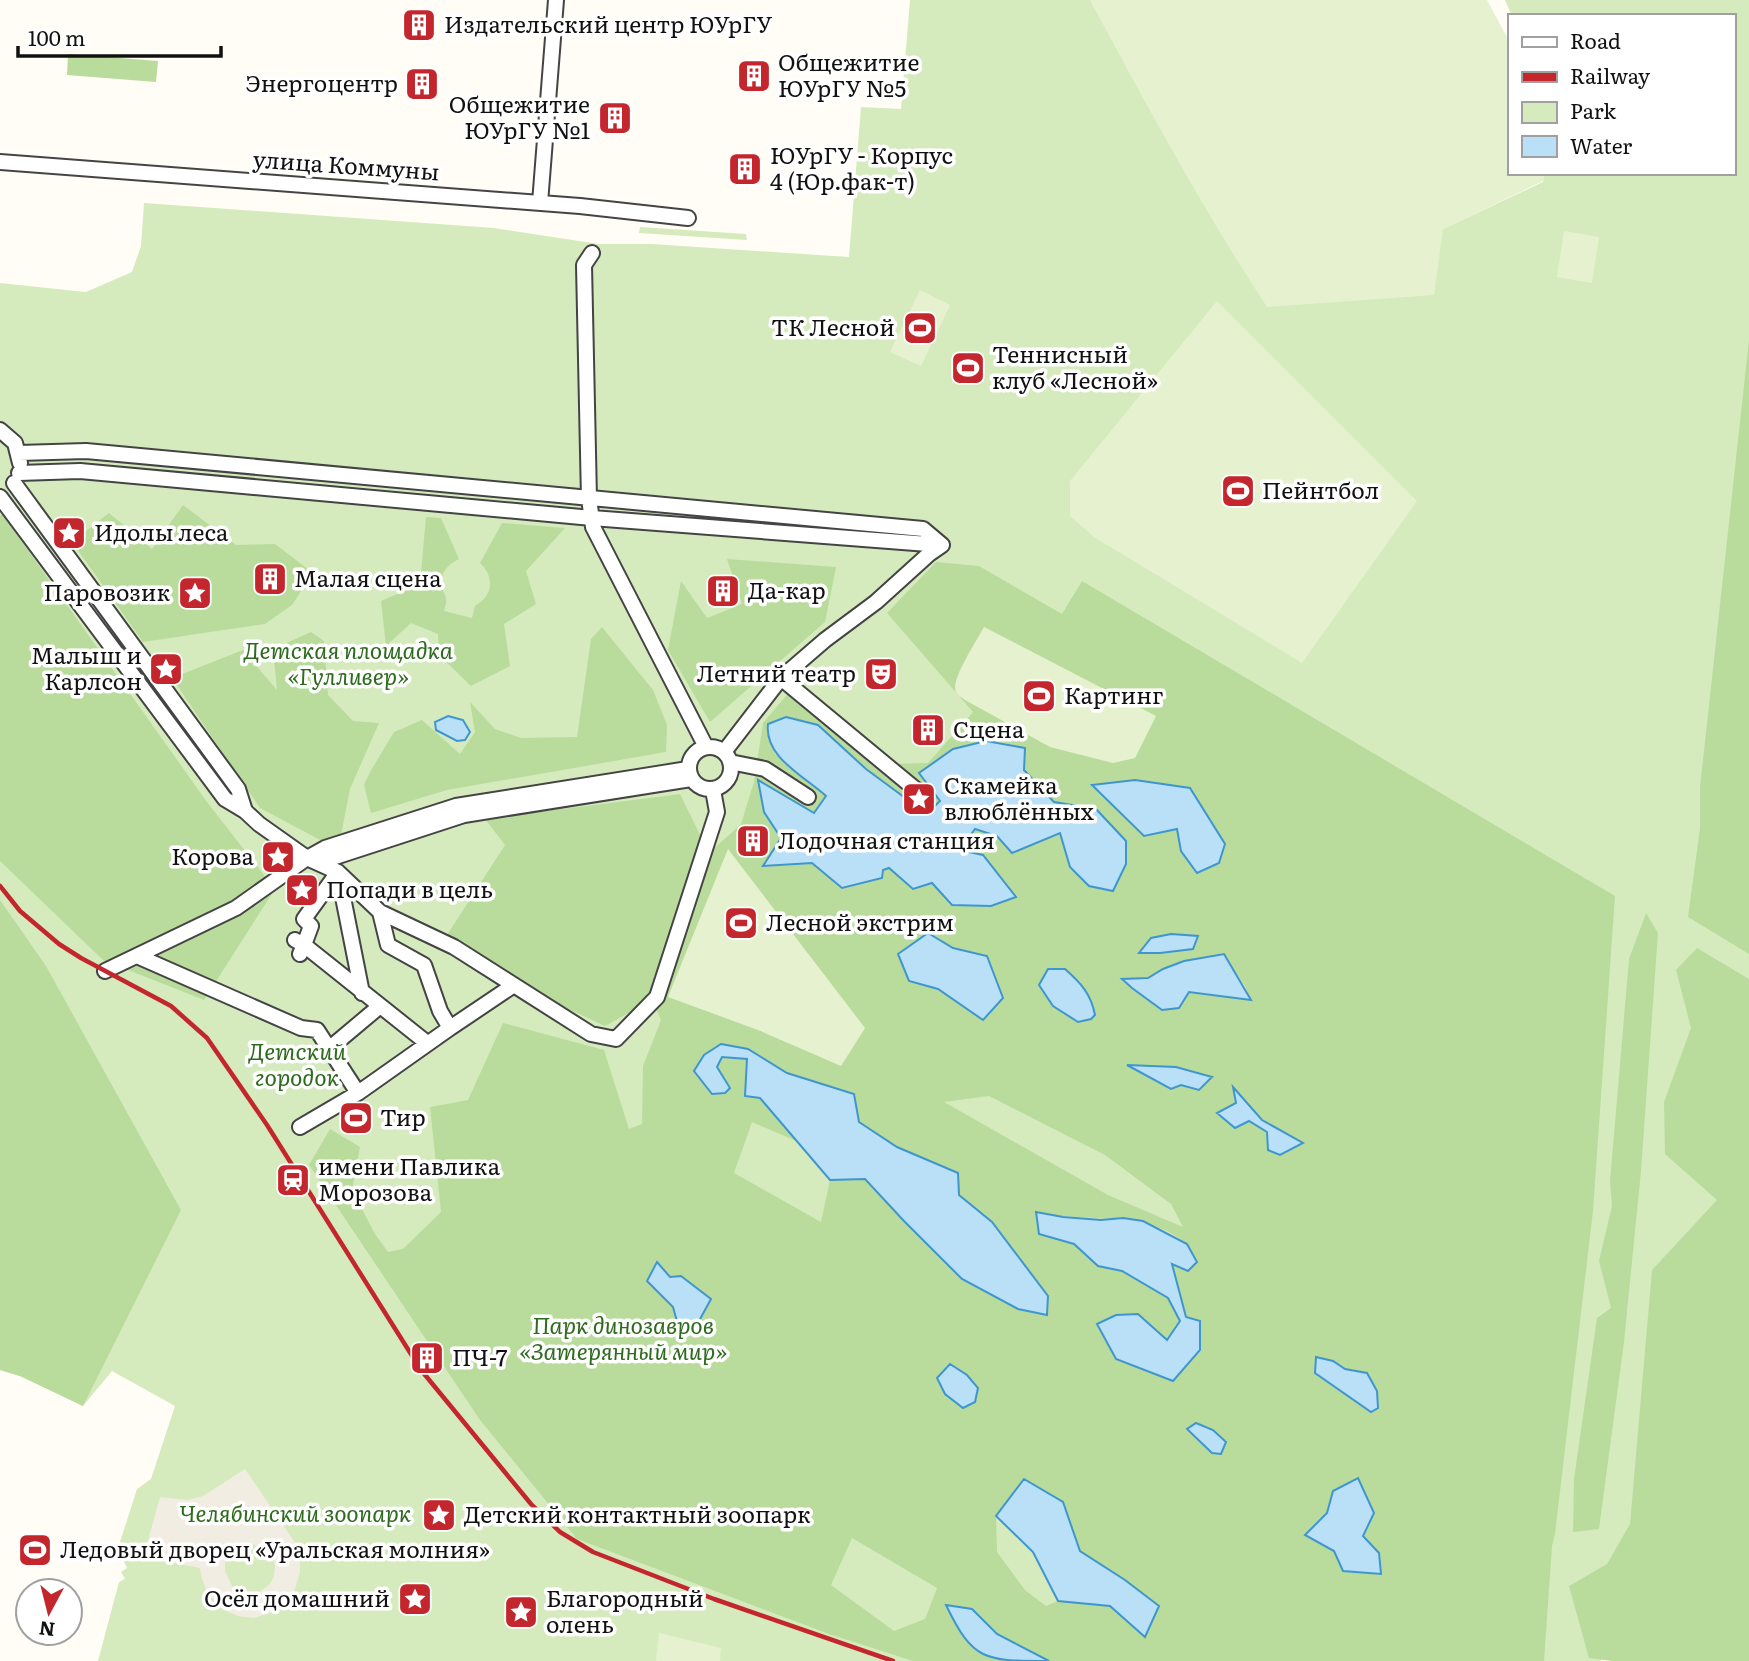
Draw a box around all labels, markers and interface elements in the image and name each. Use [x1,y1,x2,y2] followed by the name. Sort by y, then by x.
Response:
[400,6,438,44] building icon: Издательский центр ЮУрГУ
[444,6,773,40] place label: Издательский центр ЮУрГУ
[18,14,220,58] scale bar
[1508,14,1735,175] legend
[28,21,85,52] text: 100 m
[1570,24,1621,55] text: Road
[778,44,919,104] place label: Общежитие ЮУрГУ №5
[735,57,773,95] building icon: Общежитие ЮУрГУ №5
[1570,59,1651,90] text: Railway
[246,65,398,99] place label: Энергоцентр
[403,65,441,103] building icon: Энергоцентр
[449,86,590,146] place label: Общежитие ЮУрГУ №1
[1570,94,1616,125] text: Park
[596,99,634,137] building icon: Общежитие ЮУрГУ №1
[1570,129,1632,160] text: Water
[770,137,953,197] place label: ЮУрГУ - Корпус 4 (Юр.фак-т)
[252,141,441,187] street label: улица Коммуны
[726,150,764,188] building icon: ЮУрГУ - Корпус 4 (Юр.фак-т)
[771,309,895,343] place label: ТК Лесной
[901,309,939,347] sports icon: ТК Лесной
[992,336,1158,396] place label: Теннисный клуб «Лесной»
[949,349,987,387] sports icon: Теннисный клуб «Лесной»
[1219,472,1257,510] sports icon: Пейнтбол
[1262,472,1379,506] place label: Пейнтбол
[50,514,88,552] place icon: Идолы леса
[94,514,229,548] place label: Идолы леса
[251,560,289,598] building icon: Малая сцена
[294,560,442,594] place label: Малая сцена
[704,572,742,610] building icon: Да-кар
[748,572,826,606] place label: Да-кар
[44,574,170,608] place label: Паровозик
[176,574,214,612] place icon: Паровозик
[243,632,453,692] park label: Детская площадка «Гулливер»
[31,637,142,697] place label: Малыш и Карлсон
[147,650,185,688] place icon: Малыш и Карлсон
[697,655,856,689] place label: Летний театр
[862,655,900,693] theatre icon: Летний театр
[1020,677,1058,715] sports icon: Картинг
[1064,677,1163,711] place label: Картинг
[909,711,947,749] building icon: Сцена
[953,711,1025,745] place label: Сцена
[944,767,1094,827] place label: Скамейка влюблённых
[900,780,938,818] place icon: Скамейка влюблённых
[734,822,772,860] building icon: Лодочная станция
[778,822,995,856] place label: Лодочная станция
[171,838,255,872] place label: Корова
[259,838,297,876] place icon: Корова
[283,871,321,909] place icon: Попади в цель
[326,871,493,905] place label: Попади в цель
[722,904,760,942] sports icon: Лесной экстрим
[766,904,954,938] place label: Лесной экстрим
[248,1033,346,1093] park label: Детский городок
[337,1099,375,1137] sports icon: Тир
[380,1099,426,1133] place label: Тир
[318,1148,501,1208] place label: имени Павлика Морозова
[274,1161,312,1199] station icon: имени Павлика Морозова
[519,1307,727,1367] park label: Парк динозавров «Затерянный мир»
[408,1339,446,1377] building icon: ПЧ-7
[452,1339,508,1373] place label: ПЧ-7
[179,1495,412,1529] park label: Челябинский зоопарк
[420,1496,458,1534] place icon: Детский контактный зоопарк
[464,1496,811,1530] place label: Детский контактный зоопарк
[16,1531,54,1569] sports icon: Ледовый дворец «Уральская молния»
[60,1531,490,1565] place label: Ледовый дворец «Уральская молния»
[14,1577,84,1647] north arrow
[204,1580,390,1614] place label: Осёл домашний
[396,1580,434,1618] place icon: Осёл домашний
[546,1580,704,1640] place label: Благородный олень
[502,1593,540,1631] place icon: Благородный олень
[37,1615,56,1645] text: N

